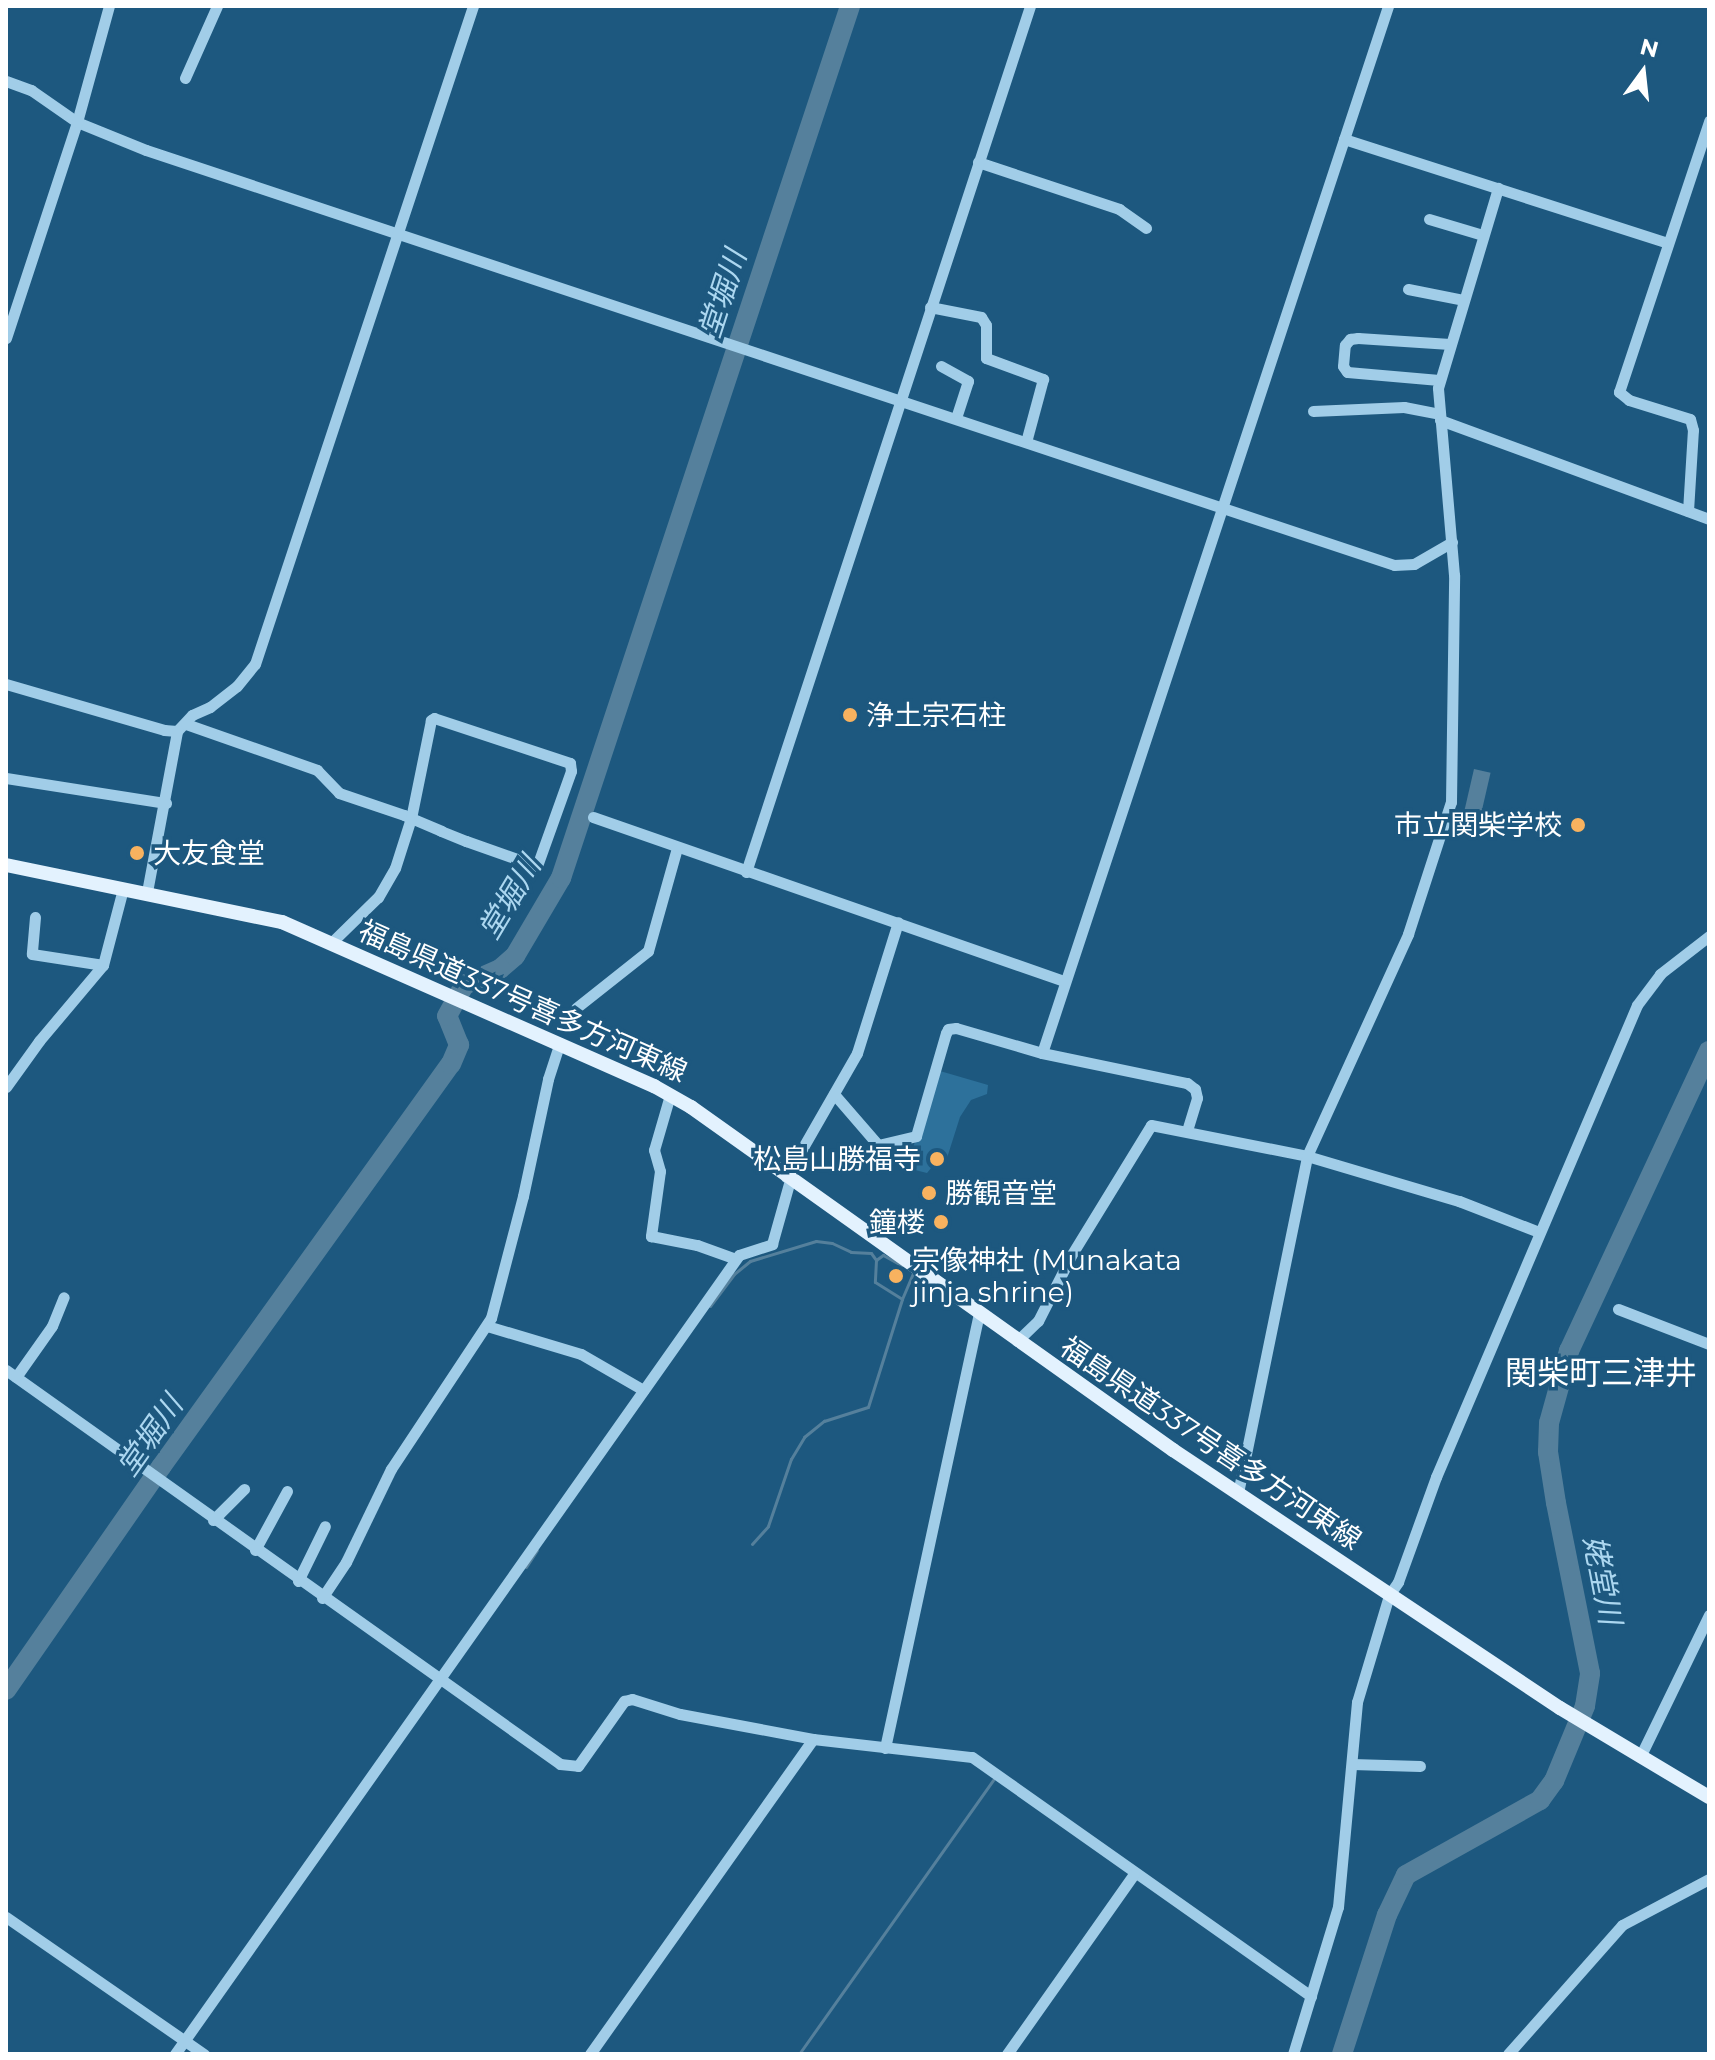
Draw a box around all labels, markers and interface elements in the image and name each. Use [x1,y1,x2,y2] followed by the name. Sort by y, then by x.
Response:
[1603,32,1683,112] north arrow
[1637,33,1661,64] text: N
[692,246,754,342] water label: 堂堀川
[866,698,1006,732] place label: 浄土宗石柱
[841,706,859,724] marker: 浄土宗石柱
[1394,808,1562,842] place label: 市立関柴学校
[1569,816,1587,834] marker: 市立関柴学校
[153,836,265,870] place label: 大友食堂
[128,844,146,862] marker: 大友食堂
[471,850,549,946] water label: 堂堀川
[354,913,692,1089] street label: 福島県道337号喜多方河東線
[753,1142,921,1176] place label: 松島山勝福寺
[928,1150,946,1168] marker: 松島山勝福寺
[945,1176,1057,1210] place label: 勝観音堂
[920,1184,938,1202] marker: 勝観音堂
[869,1205,925,1239] place label: 鐘楼
[932,1213,950,1231] marker: 鐘楼
[912,1243,1182,1309] place label: 宗像神社 (Munakata jinja shrine)
[887,1267,905,1285] marker: 宗像神社 (Munakata jinja shrine)
[1054,1330,1368,1556] street label: 福島県道337号喜多方河東線
[1505,1354,1697,1392] district label: 関柴町三津井
[109,1389,191,1483] water label: 堂堀川
[1576,1532,1628,1628] water label: 姥堂川

